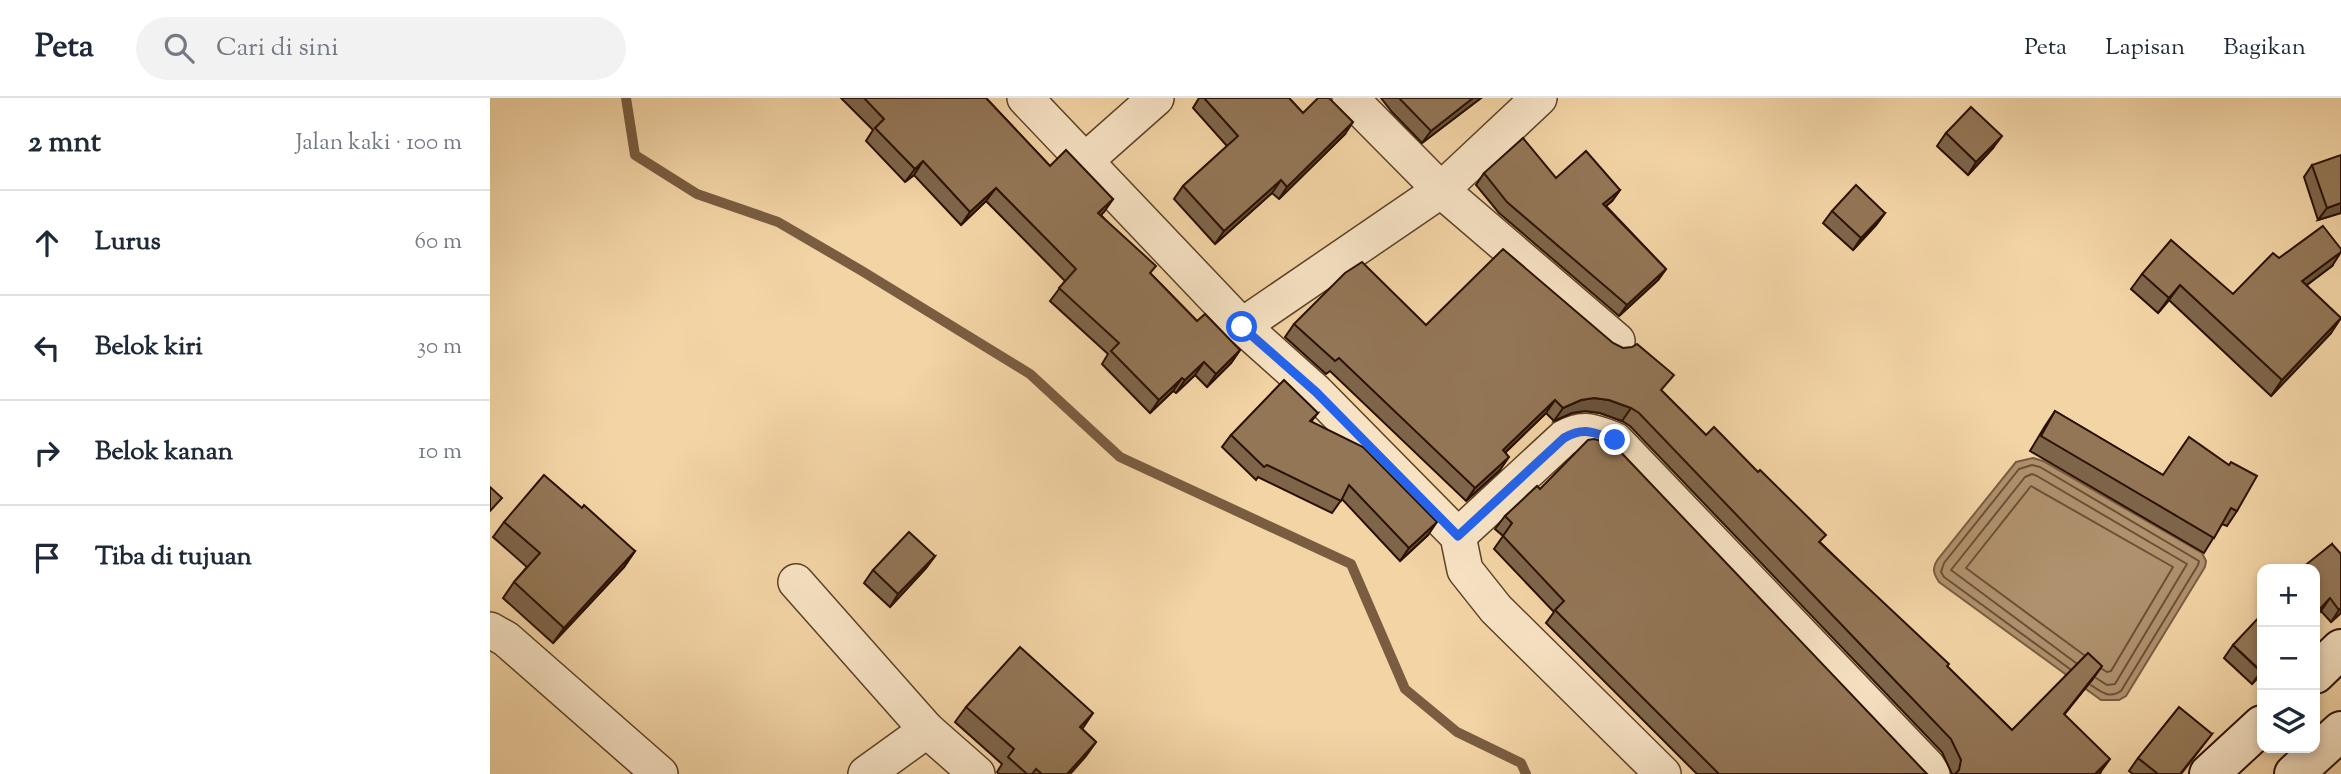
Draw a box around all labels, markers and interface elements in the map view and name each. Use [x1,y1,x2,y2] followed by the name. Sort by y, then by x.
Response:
[136,17,626,80] search box
[35,24,94,72] text: Peta
[160,29,198,67] icon: search
[216,30,339,67] text: Cari di sini
[2024,31,2067,65] text: Peta
[2105,31,2185,65] text: Lapisan
[2223,31,2306,65] text: Bagikan
[28,122,101,165] text: 2 mnt
[296,127,462,160] text: Jalan kaki · 100 m
[28,224,66,262] icon: ahead
[95,224,161,261] text: Lurus
[414,226,462,259] text: 60 m
[1226,311,1257,342] route start
[28,329,66,367] icon: left
[95,329,203,366] text: Belok kiri
[417,331,462,364] text: 30 m
[1599,424,1630,455] route end
[28,434,66,472] icon: right
[95,434,233,471] text: Belok kanan
[418,436,462,469] text: 10 m
[28,539,66,577] icon: arrive
[95,539,252,576] text: Tiba di tujuan
[2257,564,2320,753] map controls
[2257,564,2320,627] button: +
[2257,627,2320,690] button: −
[2257,690,2320,753] button: layers

